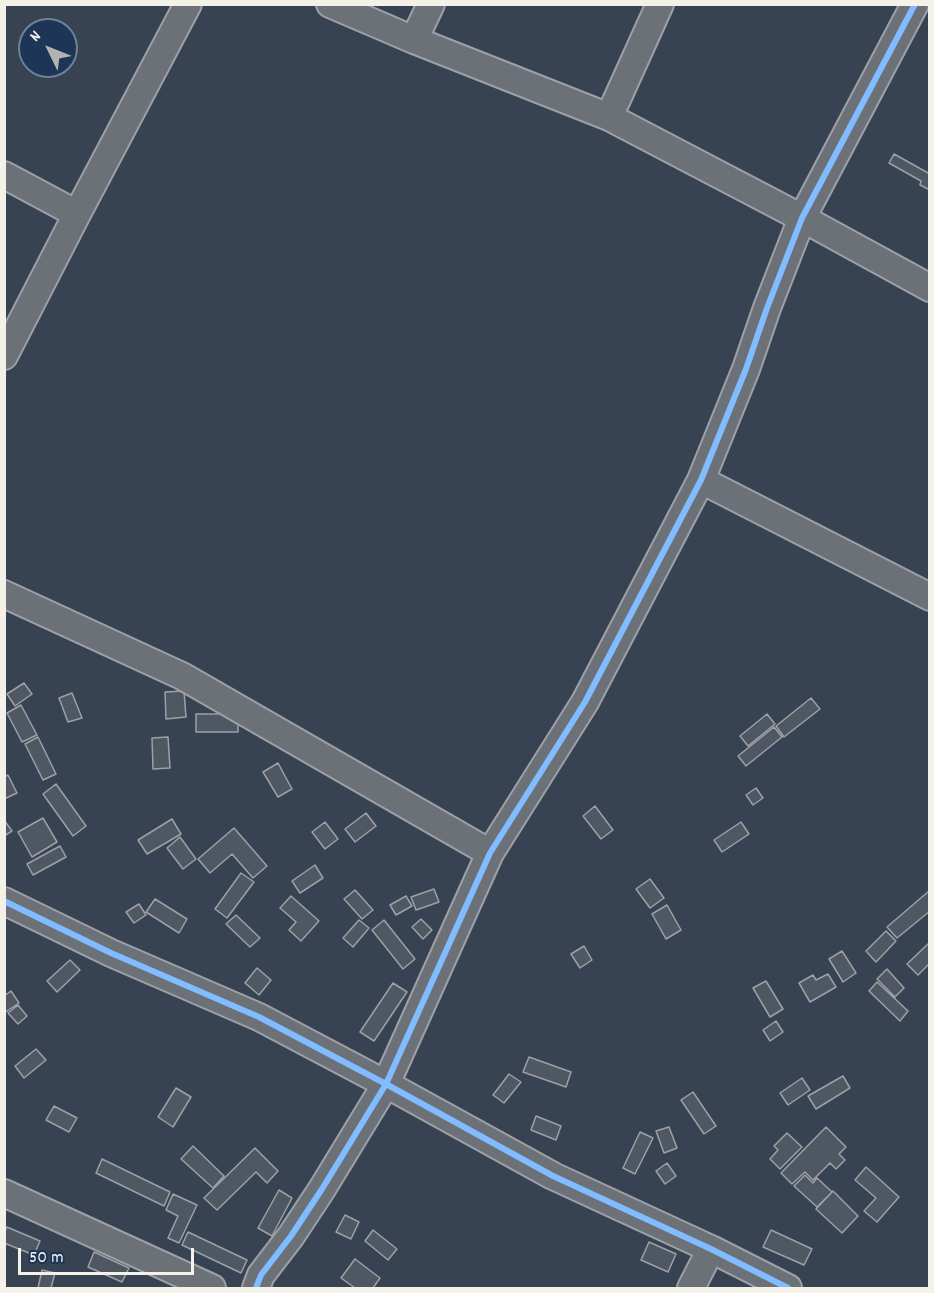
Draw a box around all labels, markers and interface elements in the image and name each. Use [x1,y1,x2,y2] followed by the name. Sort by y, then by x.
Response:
[18,18,78,78] north arrow
[25,26,47,47] text: N
[21,1236,196,1274] scale bar
[29,1246,64,1271] text: 50 m

